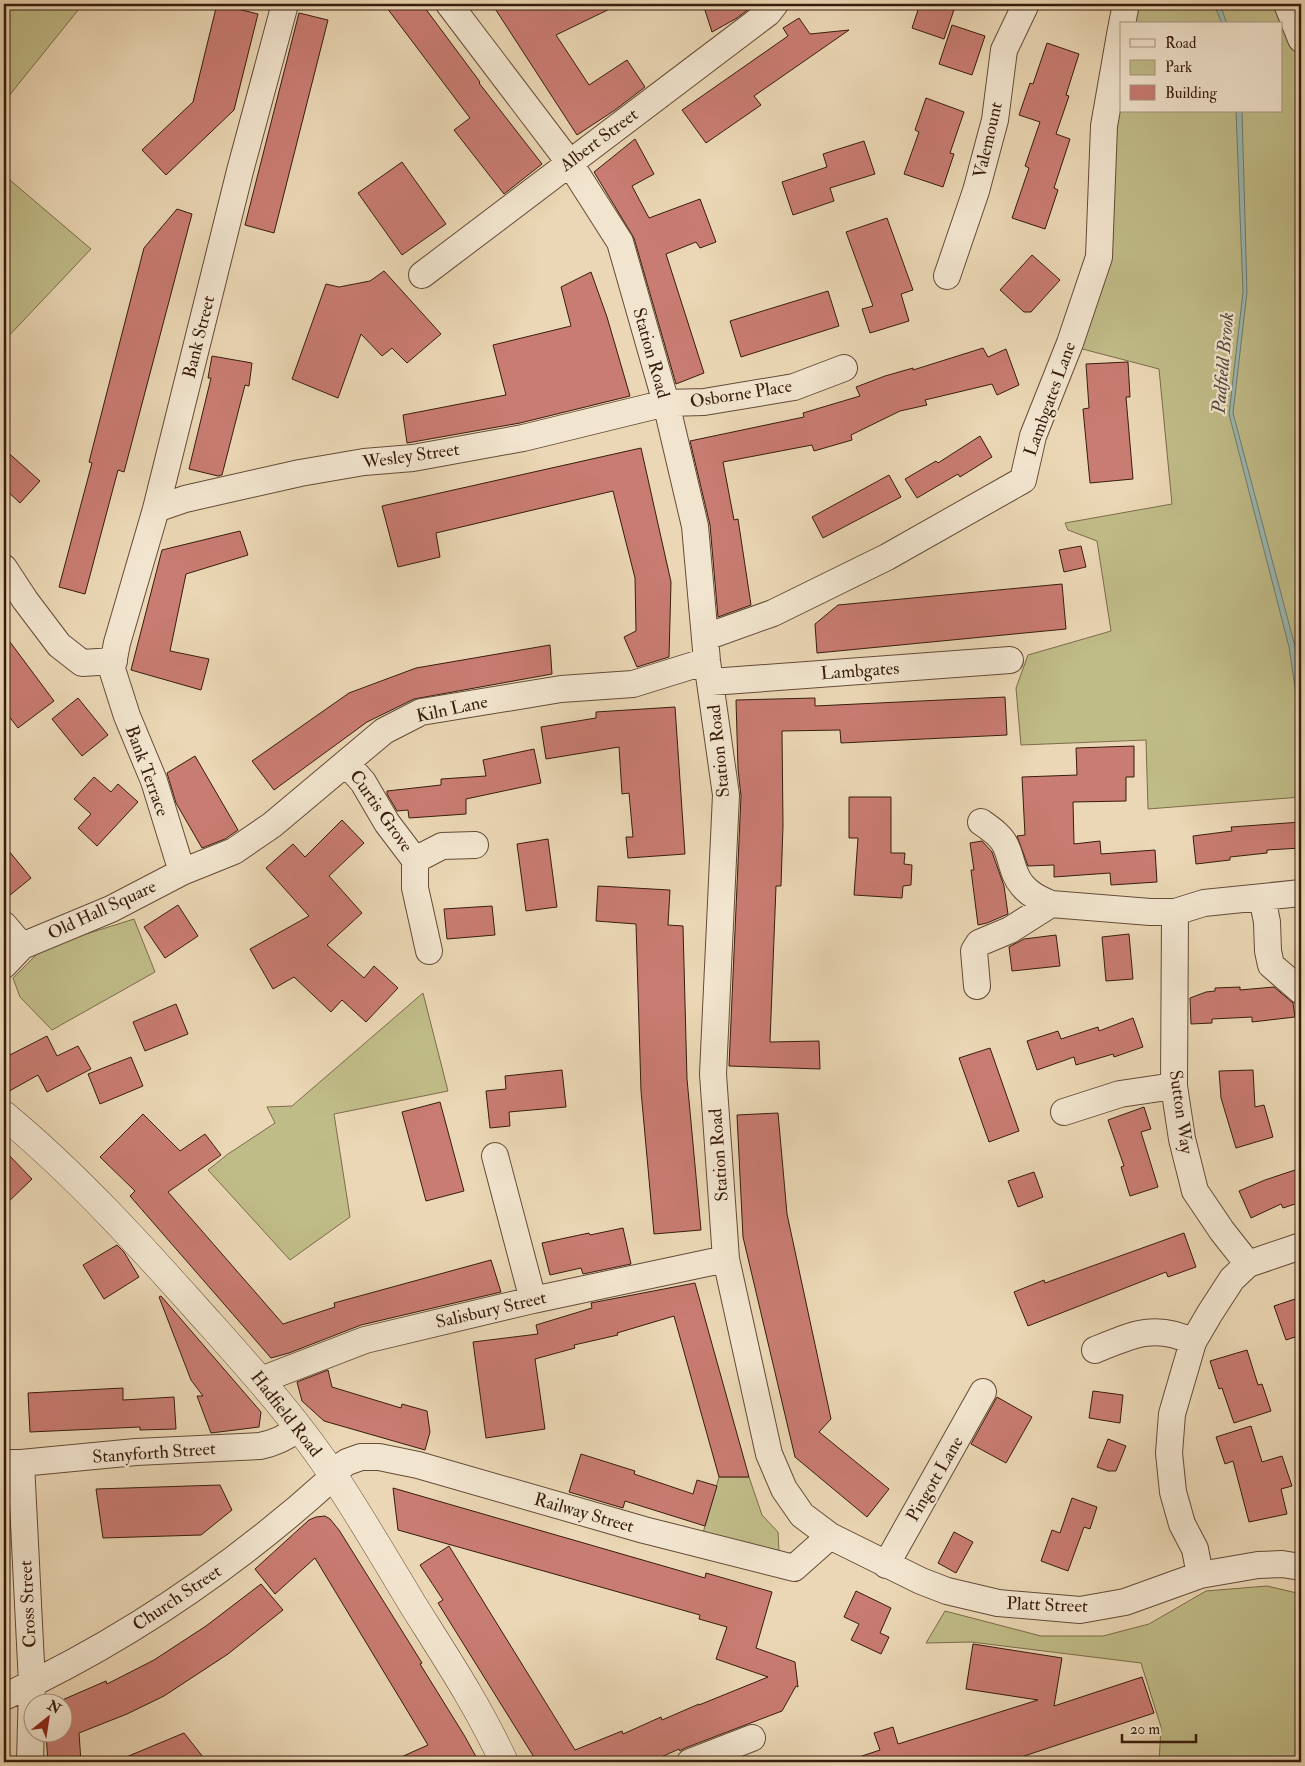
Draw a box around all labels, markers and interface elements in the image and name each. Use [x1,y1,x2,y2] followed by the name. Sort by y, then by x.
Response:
[1120,22,1282,112] legend
[1165,34,1197,53] text: Road
[1165,58,1192,77] text: Park
[1165,84,1217,103] text: Building
[968,99,1008,180] street label: Valemount
[555,103,643,177] street label: Albert Street
[178,293,220,381] street label: Bank Street
[627,305,675,401] street label: Station Road
[1207,311,1239,416] water label: Padfield Brook
[1019,338,1081,459] street label: Lambgates Lane
[688,375,794,413] street label: Osborne Place
[360,438,461,474] street label: Wesley Street
[820,657,900,685] street label: Lambgates
[414,690,490,728] street label: Kiln Lane
[703,703,735,799] street label: Station Road
[120,722,174,820] street label: Bank Terrace
[344,765,418,857] street label: Curtis Grove
[44,875,160,945] street label: Old Hall Square
[1164,1069,1198,1156] street label: Sutton Way
[704,1108,734,1202] street label: Station Road
[433,1286,549,1334] street label: Salisbury Street
[245,1366,327,1462] street label: Hadfield Road
[901,1432,969,1526] street label: Pingott Lane
[91,1437,217,1469] street label: Stanyforth Street
[531,1488,637,1538] street label: Railway Street
[14,1559,42,1648] street label: Cross Street
[128,1560,226,1636] street label: Church Street
[1006,1592,1088,1618] street label: Platt Street
[22,1694,72,1744] north arrow
[44,1696,64,1718] text: N
[1122,1711,1196,1743] scale bar
[1130,1720,1160,1739] text: 20 m

